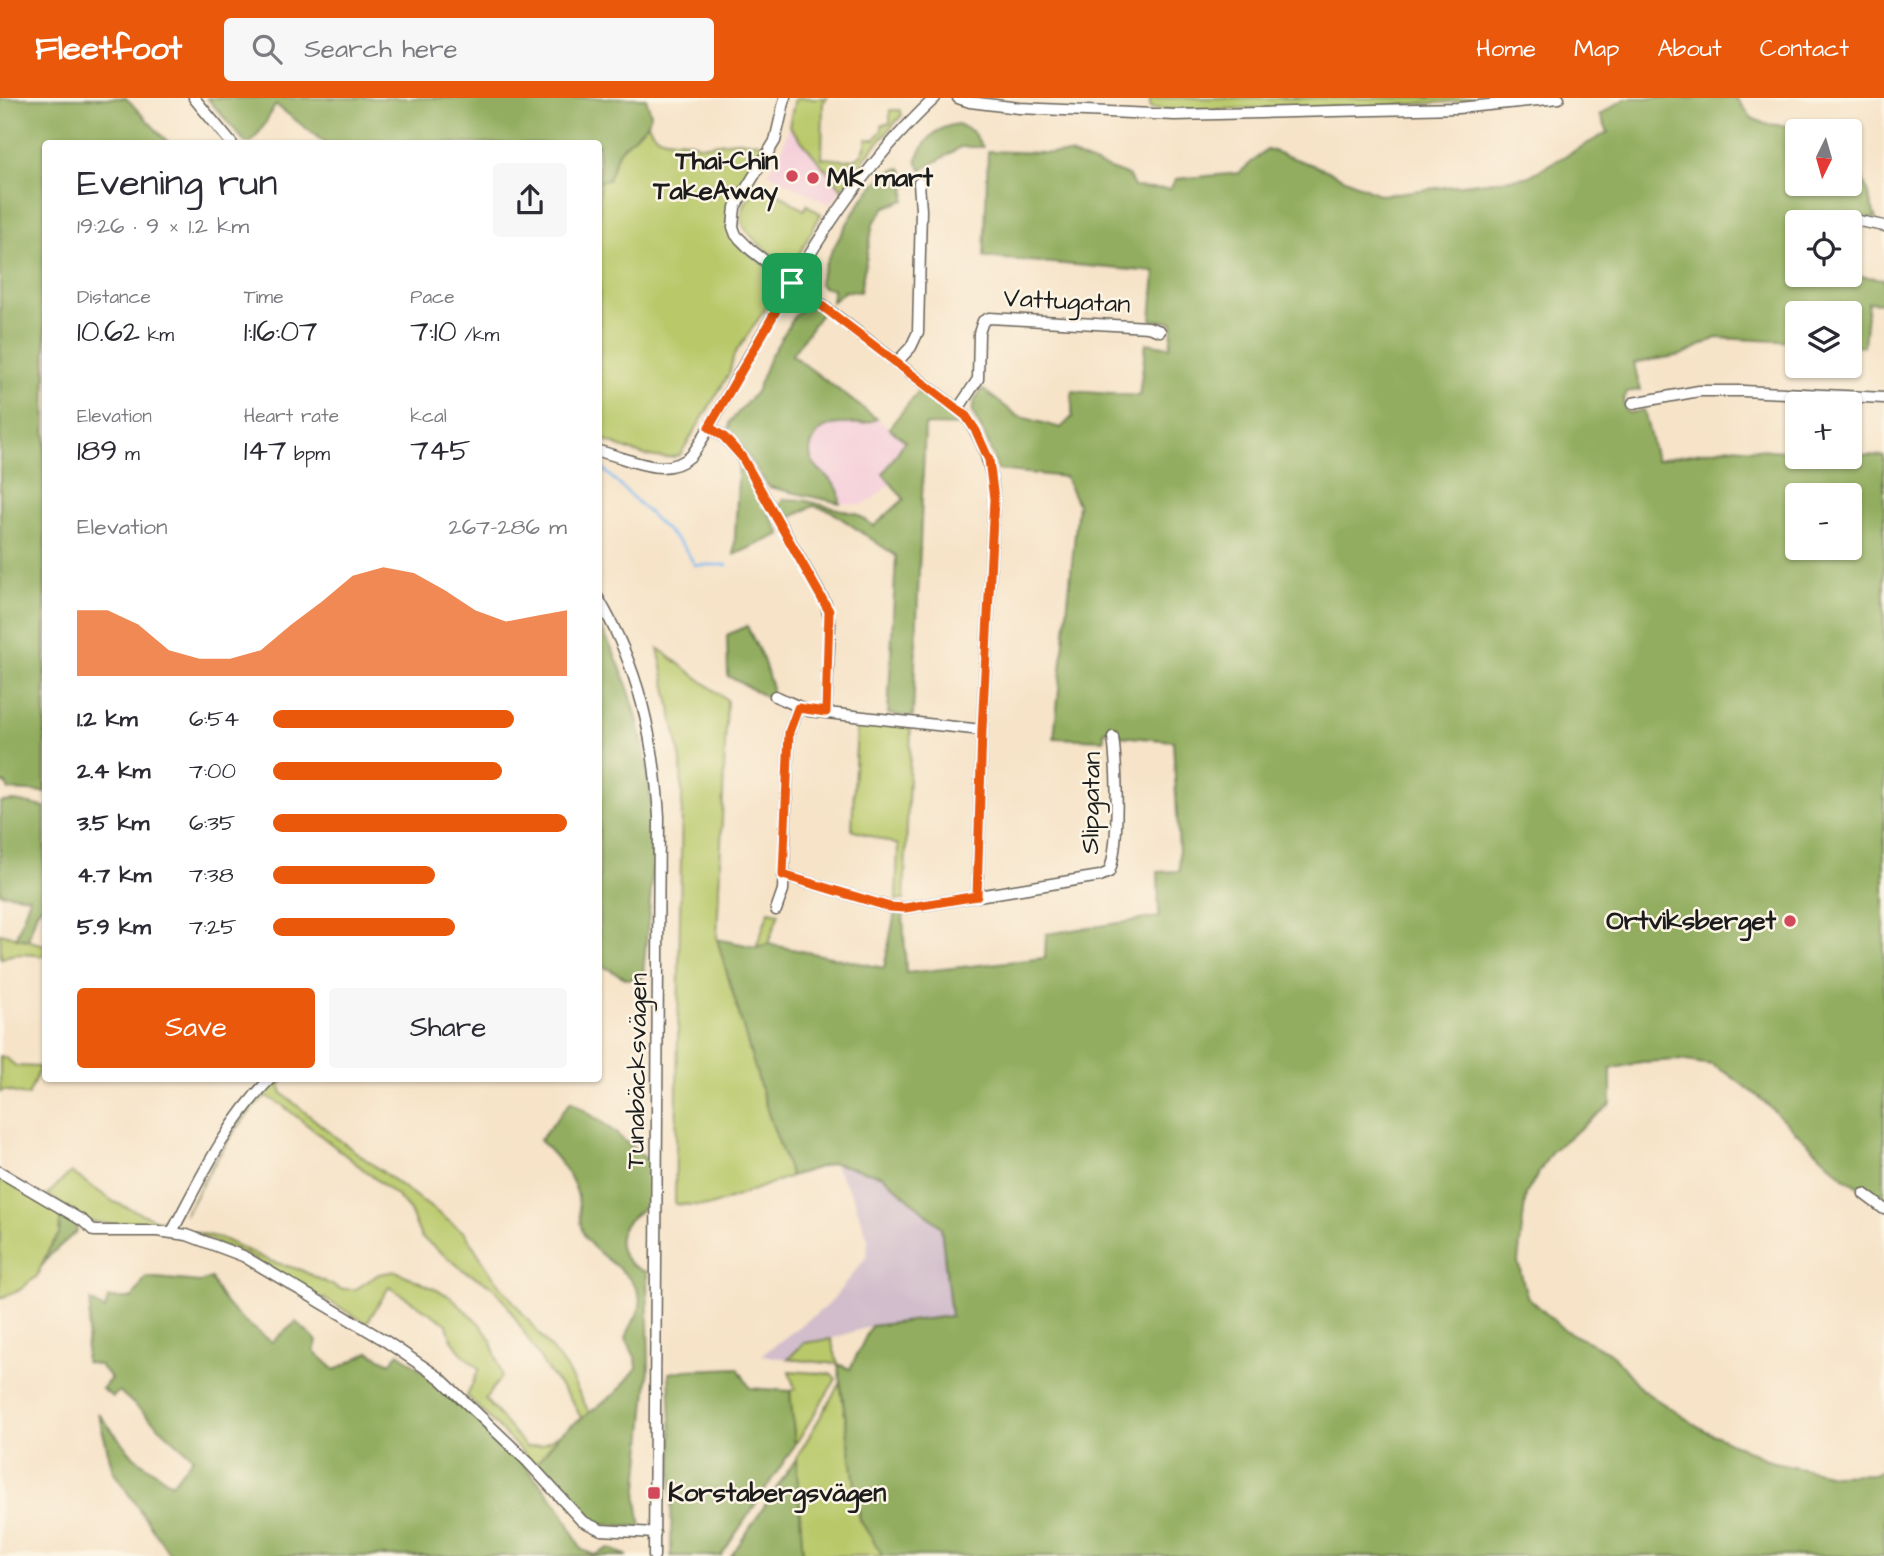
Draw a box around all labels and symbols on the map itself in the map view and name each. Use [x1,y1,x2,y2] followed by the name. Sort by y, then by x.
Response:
[1785,119,1862,196] north arrow
[652,143,779,212] place label: Thai-Chin TakeAway
[827,160,933,196] place label: MK mart
[784,168,800,184] marker: Thai-Chin TakeAway
[805,170,821,186] marker: MK mart
[762,253,822,313] pin
[1002,280,1131,324] street label: Vattugatan
[1072,751,1112,855] street label: Slipgatan
[1606,903,1776,942] place label: Ortviksberget
[1782,913,1798,929] marker: Ortviksberget
[617,973,659,1169] street label: Tunabäcksvägen
[668,1475,886,1514] place label: Korstabergsvägen
[646,1485,662,1501] marker: Korstabergsvägen

